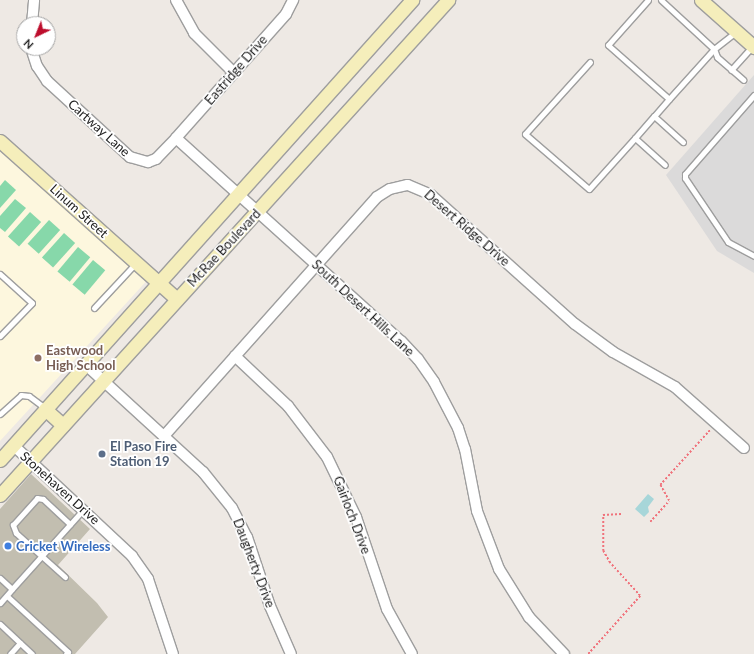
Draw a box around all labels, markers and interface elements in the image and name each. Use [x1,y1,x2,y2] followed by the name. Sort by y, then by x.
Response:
[16,16,56,56] north arrow
[202,32,270,108] street label: Eastridge Drive
[21,37,36,52] text: N
[65,96,133,160] street label: Cartway Lane
[47,181,111,241] street label: Linum Street
[421,187,513,269] street label: Desert Ridge Drive
[184,206,264,290] street label: McRae Boulevard
[309,257,417,359] street label: South Desert Hills Lane
[46,343,115,374] place label: Eastwood High School
[33,353,43,363] marker: Eastwood High School
[110,439,177,470] place label: El Paso Fire Station 19
[17,448,103,528] street label: Stonehaven Drive
[97,449,107,459] marker: El Paso Fire Station 19
[330,474,374,556] street label: Gairloch Drive
[230,516,278,610] street label: Daugherty Drive
[16,538,111,554] place label: Cricket Wireless
[3,541,13,551] marker: Cricket Wireless

